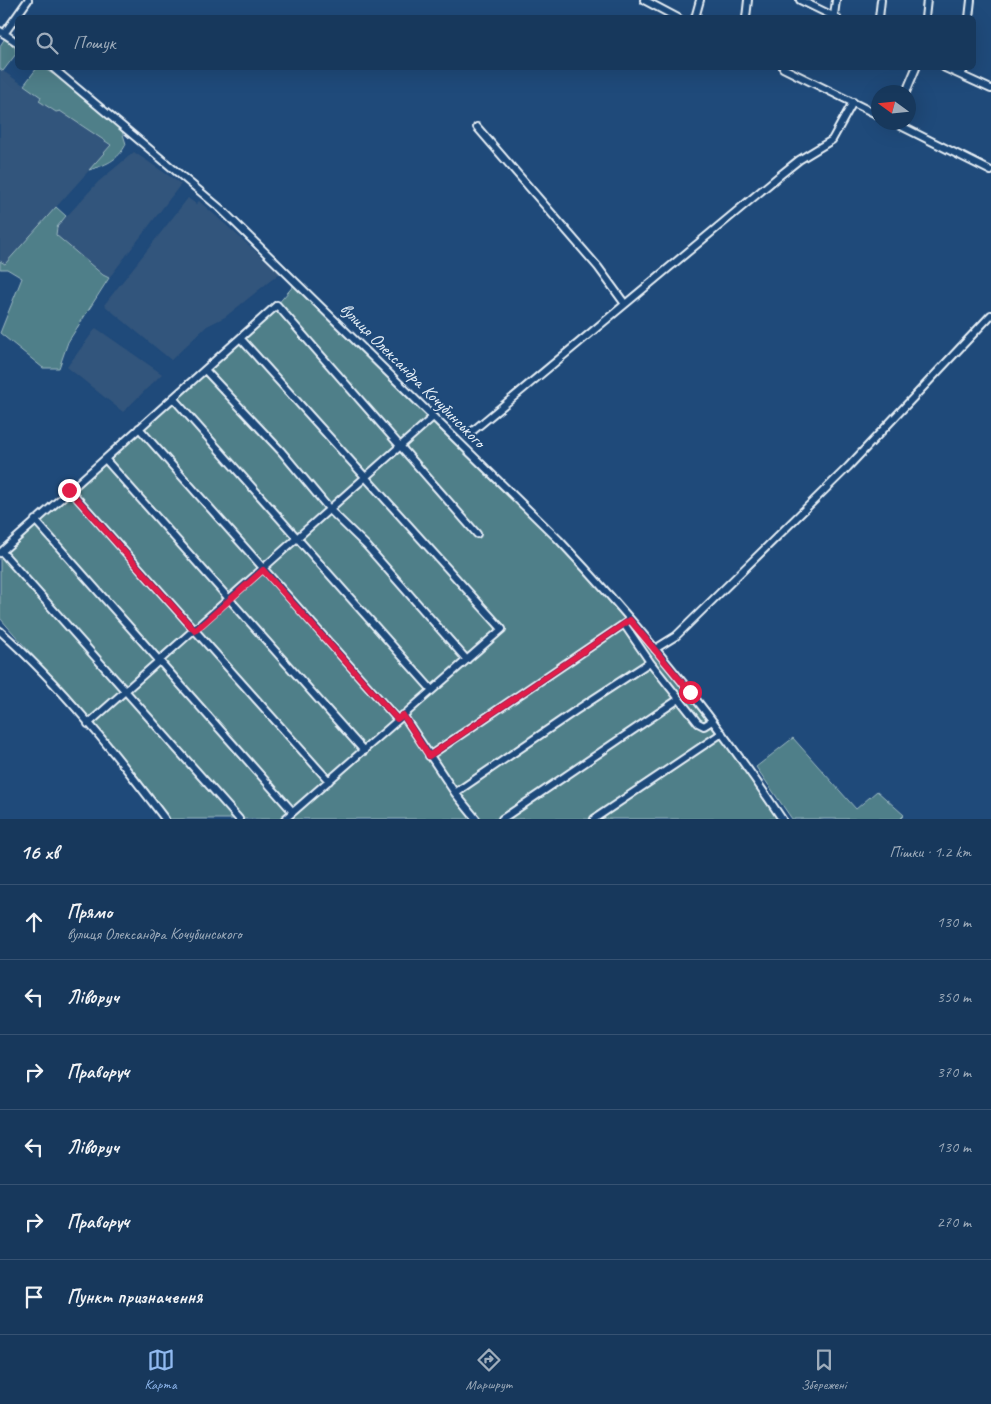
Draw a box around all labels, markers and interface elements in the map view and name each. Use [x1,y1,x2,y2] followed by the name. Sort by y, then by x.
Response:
[15,15,976,70] search box
[33,29,61,57] icon: search
[73,31,115,55] text: Пошук
[871,85,916,130] north arrow
[336,298,491,453] street label: вулиця Олександра Кочубинського
[58,479,81,502] route end
[679,681,702,704] route start
[20,839,59,865] text: 16 хв
[889,842,971,862] text: Пішки · 1.2 km
[67,900,112,924] text: Прямо
[20,908,48,936] icon: ahead
[937,912,971,932] text: 130 m
[67,924,242,944] text: вулиця Олександра Кочубинського
[20,983,48,1011] icon: left
[67,985,119,1009] text: Ліворуч
[937,987,971,1007] text: 350 m
[20,1058,48,1086] icon: right
[67,1060,129,1084] text: Праворуч
[937,1062,971,1082] text: 370 m
[20,1133,48,1161] icon: left
[67,1135,119,1159] text: Ліворуч
[937,1137,971,1157] text: 130 m
[20,1208,48,1236] icon: right
[67,1210,129,1234] text: Праворуч
[937,1212,971,1232] text: 270 m
[20,1283,48,1311] icon: arrive
[67,1285,202,1309] text: Пункт призначення
[145,1346,177,1393] tab: Карта
[466,1346,512,1393] tab: Маршрут
[801,1346,846,1393] tab: Збережені

